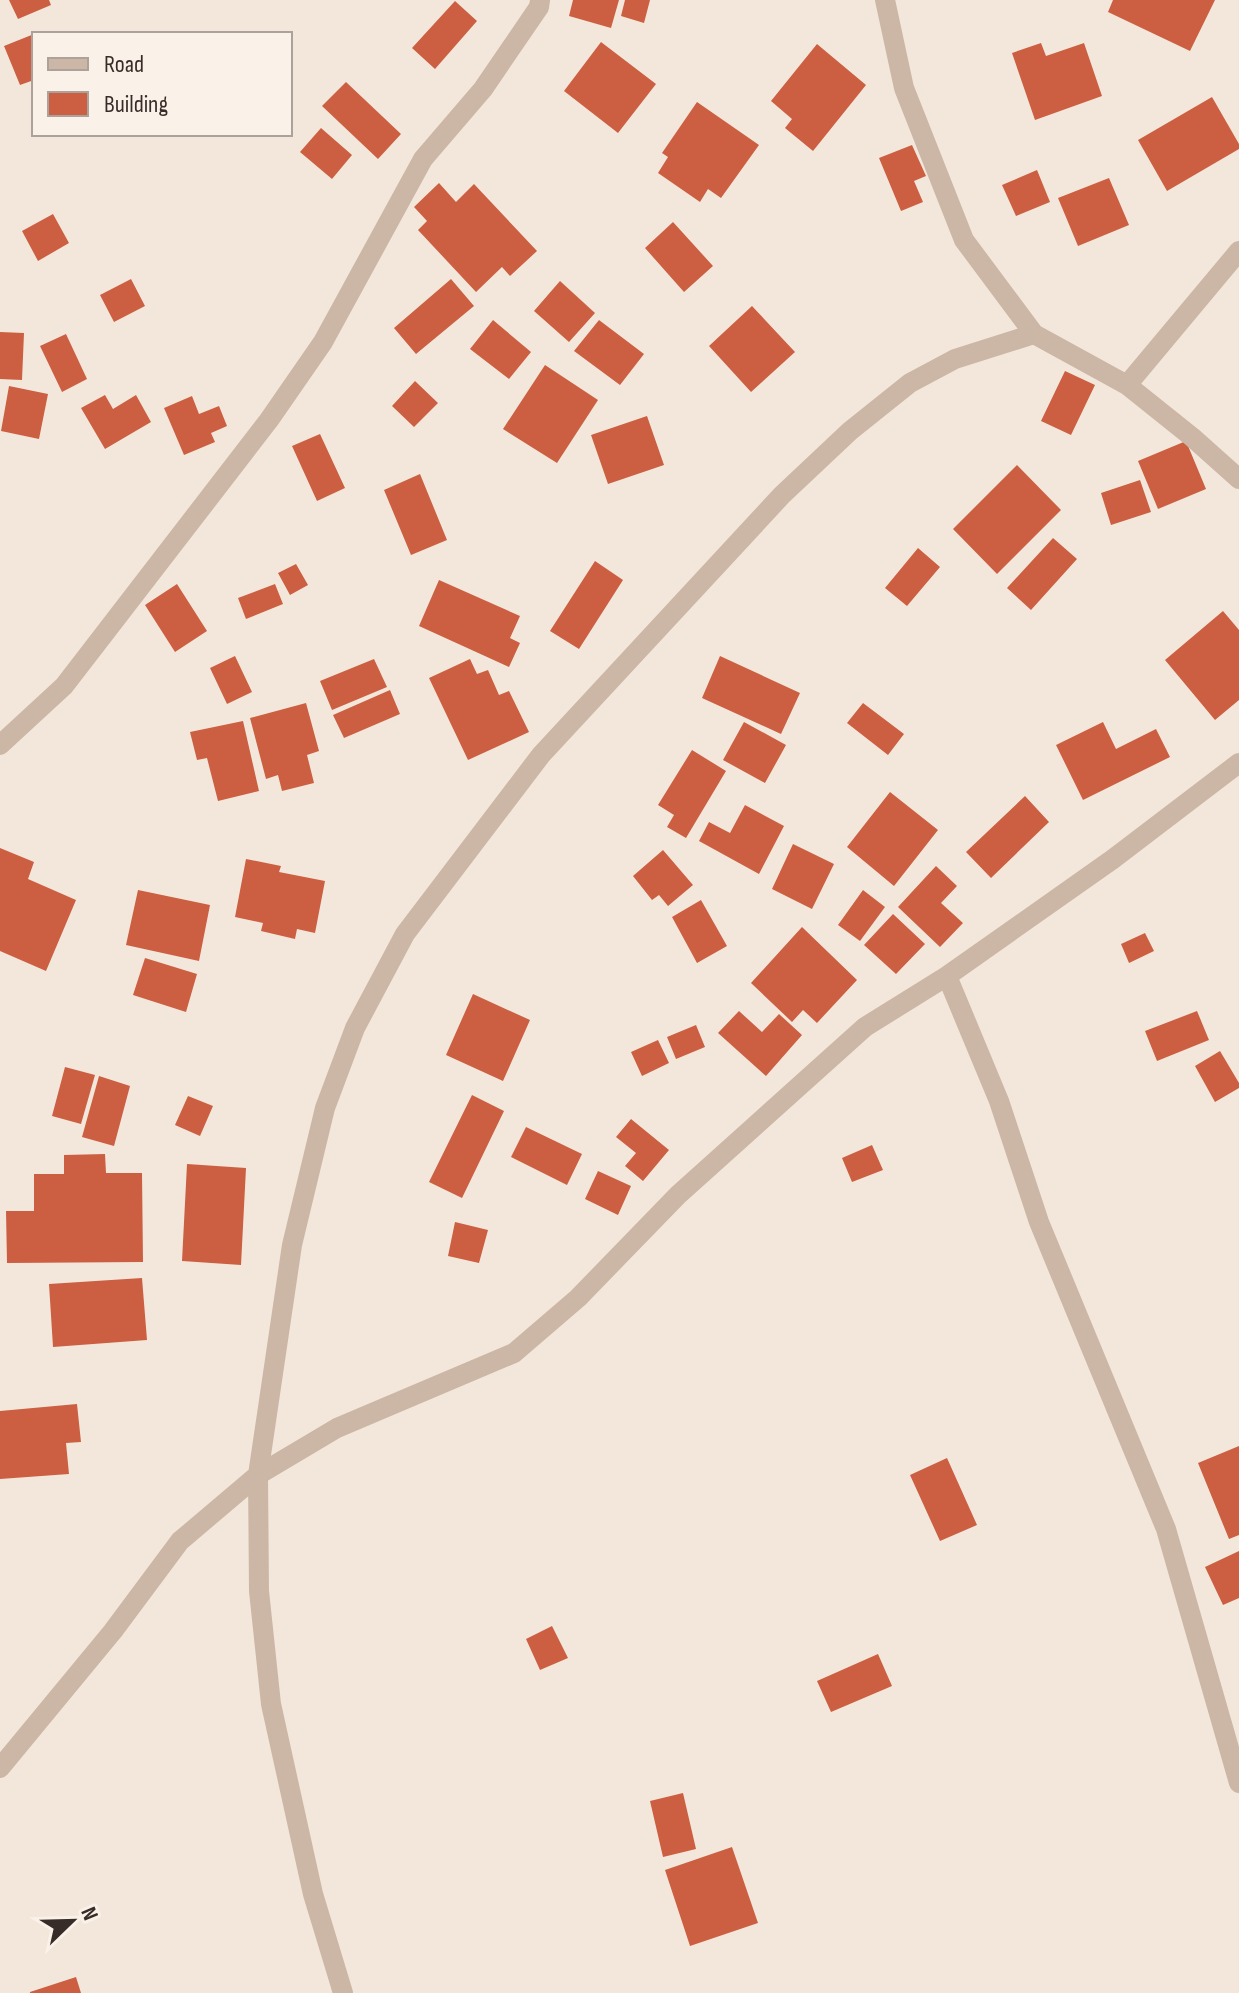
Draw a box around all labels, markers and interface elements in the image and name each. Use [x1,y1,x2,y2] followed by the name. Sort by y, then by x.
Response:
[32,32,292,136] legend
[104,50,144,79] text: Road
[104,90,168,119] text: Building
[32,1881,112,1961] north arrow
[74,1903,104,1924] text: N

